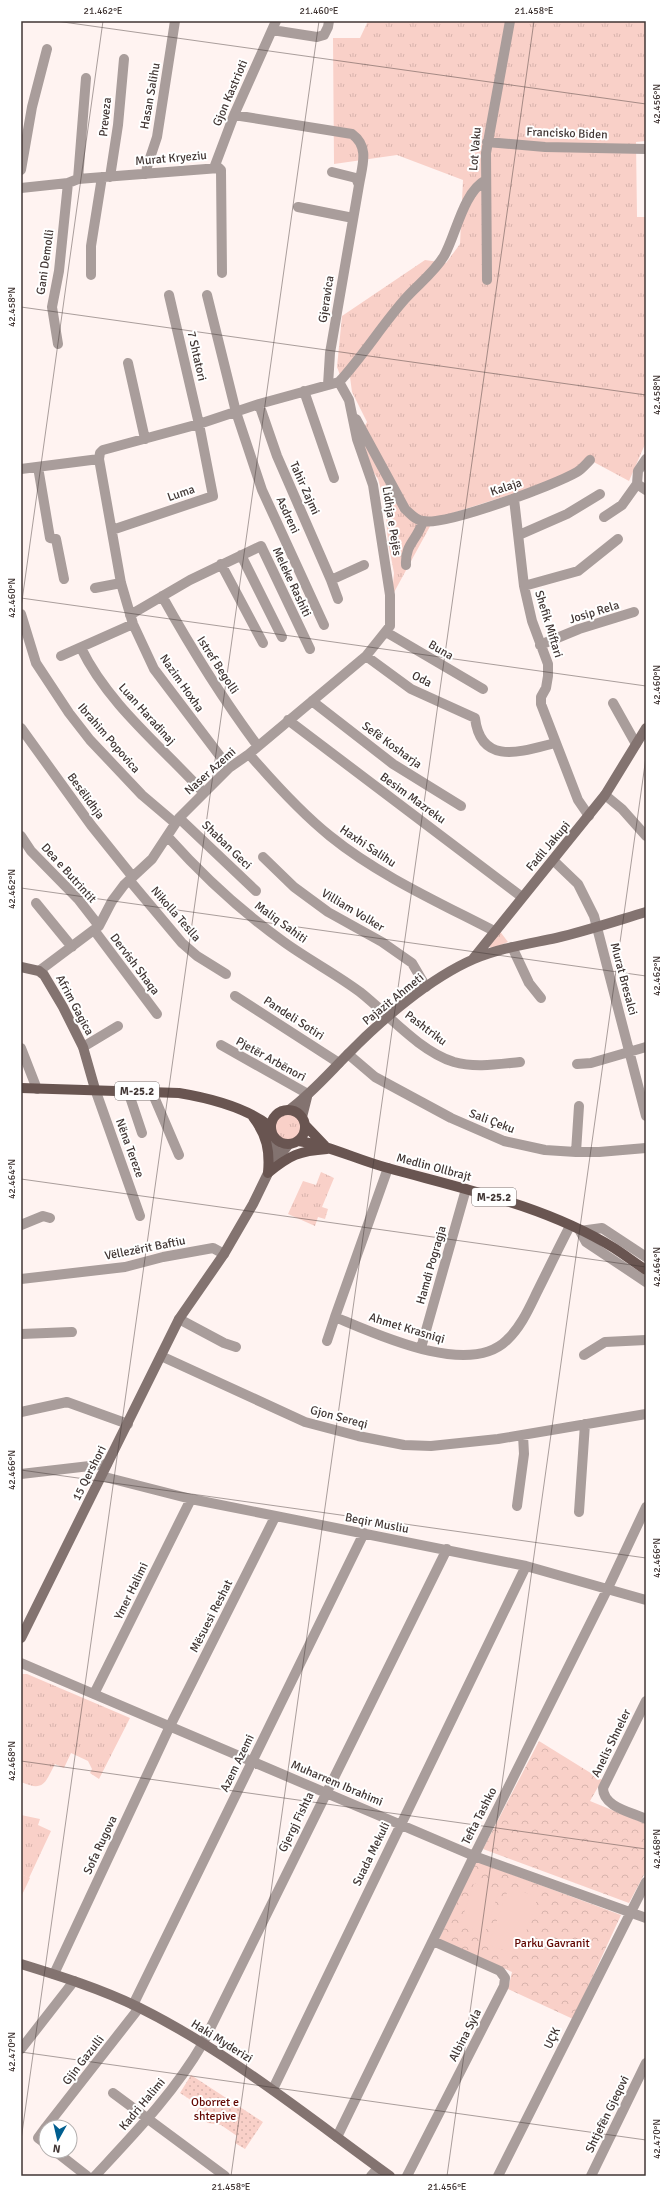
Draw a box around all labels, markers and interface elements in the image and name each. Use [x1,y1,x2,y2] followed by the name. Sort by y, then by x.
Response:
[84,5,123,17] text: 21.462°E
[300,5,339,17] text: 21.460°E
[515,5,554,17] text: 21.458°E
[210,58,251,129] street label: Gjon Kastrioti
[137,62,164,131] street label: Hasan Salihu
[651,84,663,124] text: 42.456°N
[96,97,115,137] street label: Preveza
[526,125,608,142] street label: Francisko Biden
[466,127,485,172] street label: Lot Vaku
[135,148,208,169] street label: Murat Kryeziu
[33,228,58,296] street label: Gani Demolli
[315,274,338,324] street label: Gjeravica
[6,287,18,327] text: 42.458°N
[184,330,210,382] street label: 7 Shtatori
[651,375,663,415] text: 42.458°N
[286,459,323,517] street label: Tahir Zajmi
[488,475,524,500] street label: Kalaja
[165,482,197,505] street label: Luma
[379,485,404,557] street label: Lidhja e Pejës
[273,494,303,536] street label: Asdreni
[269,545,314,619] street label: Meleke Rashiti
[6,578,18,618] text: 42.460°N
[531,589,566,660] street label: Shefik Miftari
[567,598,621,627] street label: Josip Rela
[193,634,242,697] street label: Istref Begolli
[426,637,456,664] street label: Buna
[156,651,207,715] street label: Nazim Hoxha
[651,665,663,705] text: 42.460°N
[409,668,434,691] street label: Oda
[115,680,178,748] street label: Luan Haradinaj
[74,700,143,776] street label: Ibrahim Popovica
[359,719,425,772] street label: Sefë Kosharja
[182,744,239,798] street label: Naser Azemi
[64,770,107,822] street label: Besëlidhja
[377,770,449,827] street label: Besim Mazreku
[199,818,255,873] street label: Shaban Geci
[523,818,574,874] street label: Fadil Jakupi
[337,822,399,871] street label: Haxhi Salihu
[38,840,99,906] street label: Dea e Butrintit
[6,869,18,909] text: 42.462°N
[148,884,204,945] street label: Nikolla Teslla
[319,886,387,935] street label: Villiam Volker
[251,898,310,947] street label: Maliq Sahiti
[107,931,163,998] street label: Dervish Shaqa
[607,941,640,1017] street label: Murat Bresalci
[651,956,663,996] text: 42.462°N
[360,970,427,1029] street label: Pajazit Ahmeti
[52,972,97,1038] street label: Afrim Gagica
[261,993,327,1044] street label: Pandeli Sotiri
[402,1008,450,1049] street label: Pashtriku
[233,1034,309,1085] street label: Pjetër Arbënori
[115,1082,159,1100] road number: M-25.2
[467,1106,517,1137] street label: Sali Çeku
[112,1117,147,1180] street label: Nëna Tereze
[395,1150,473,1185] street label: Medlin Ollbrajt
[6,1159,18,1199] text: 42.464°N
[472,1188,516,1206] road number: M-25.2
[413,1224,450,1306] street label: Hamdi Pogragja
[103,1233,187,1264] street label: Vëllezërit Baftiu
[651,1247,663,1287] text: 42.464°N
[367,1310,447,1347] street label: Ahmet Krasniqi
[308,1403,369,1432] street label: Gjon Sereqi
[69,1443,110,1503] street label: 15 Qershori
[6,1450,18,1490] text: 42.466°N
[344,1510,410,1537] street label: Beqir Musliu
[651,1538,663,1578] text: 42.466°N
[111,1560,152,1622] street label: Ymer Halimi
[187,1577,236,1655] street label: Mësuesi Reshat
[588,1706,635,1780] street label: Anelis Shneler
[217,1732,258,1794] street label: Azem Azemi
[6,1741,18,1781] text: 42.468°N
[289,1757,385,1810] street label: Muharrem Ibrahimi
[459,1785,500,1847] street label: Tefta Tashko
[275,1790,317,1855] street label: Gjergj Fishta
[80,1813,121,1877] street label: Sofa Rugova
[350,1820,393,1889] street label: Suada Mekuli
[651,1829,663,1869] text: 42.468°N
[514,1936,590,1951] park label: Parku Gavranit
[446,2006,485,2064] street label: Albina Syla
[188,2016,255,2066] street label: Haki Myderizi
[541,2025,564,2052] street label: UÇK
[6,2032,18,2072] text: 42.470°N
[59,2032,108,2088] street label: Gjin Gazulli
[582,2073,633,2155] street label: Shtjefën Gjeqovi
[116,2075,169,2134] street label: Kadri Halimi
[191,2095,239,2124] park label: Oborret e shtepive
[38,2119,78,2159] north arrow
[651,2119,663,2159] text: 42.470°N
[52,2141,61,2155] text: N
[212,2181,251,2193] text: 21.458°E
[428,2181,467,2193] text: 21.456°E

